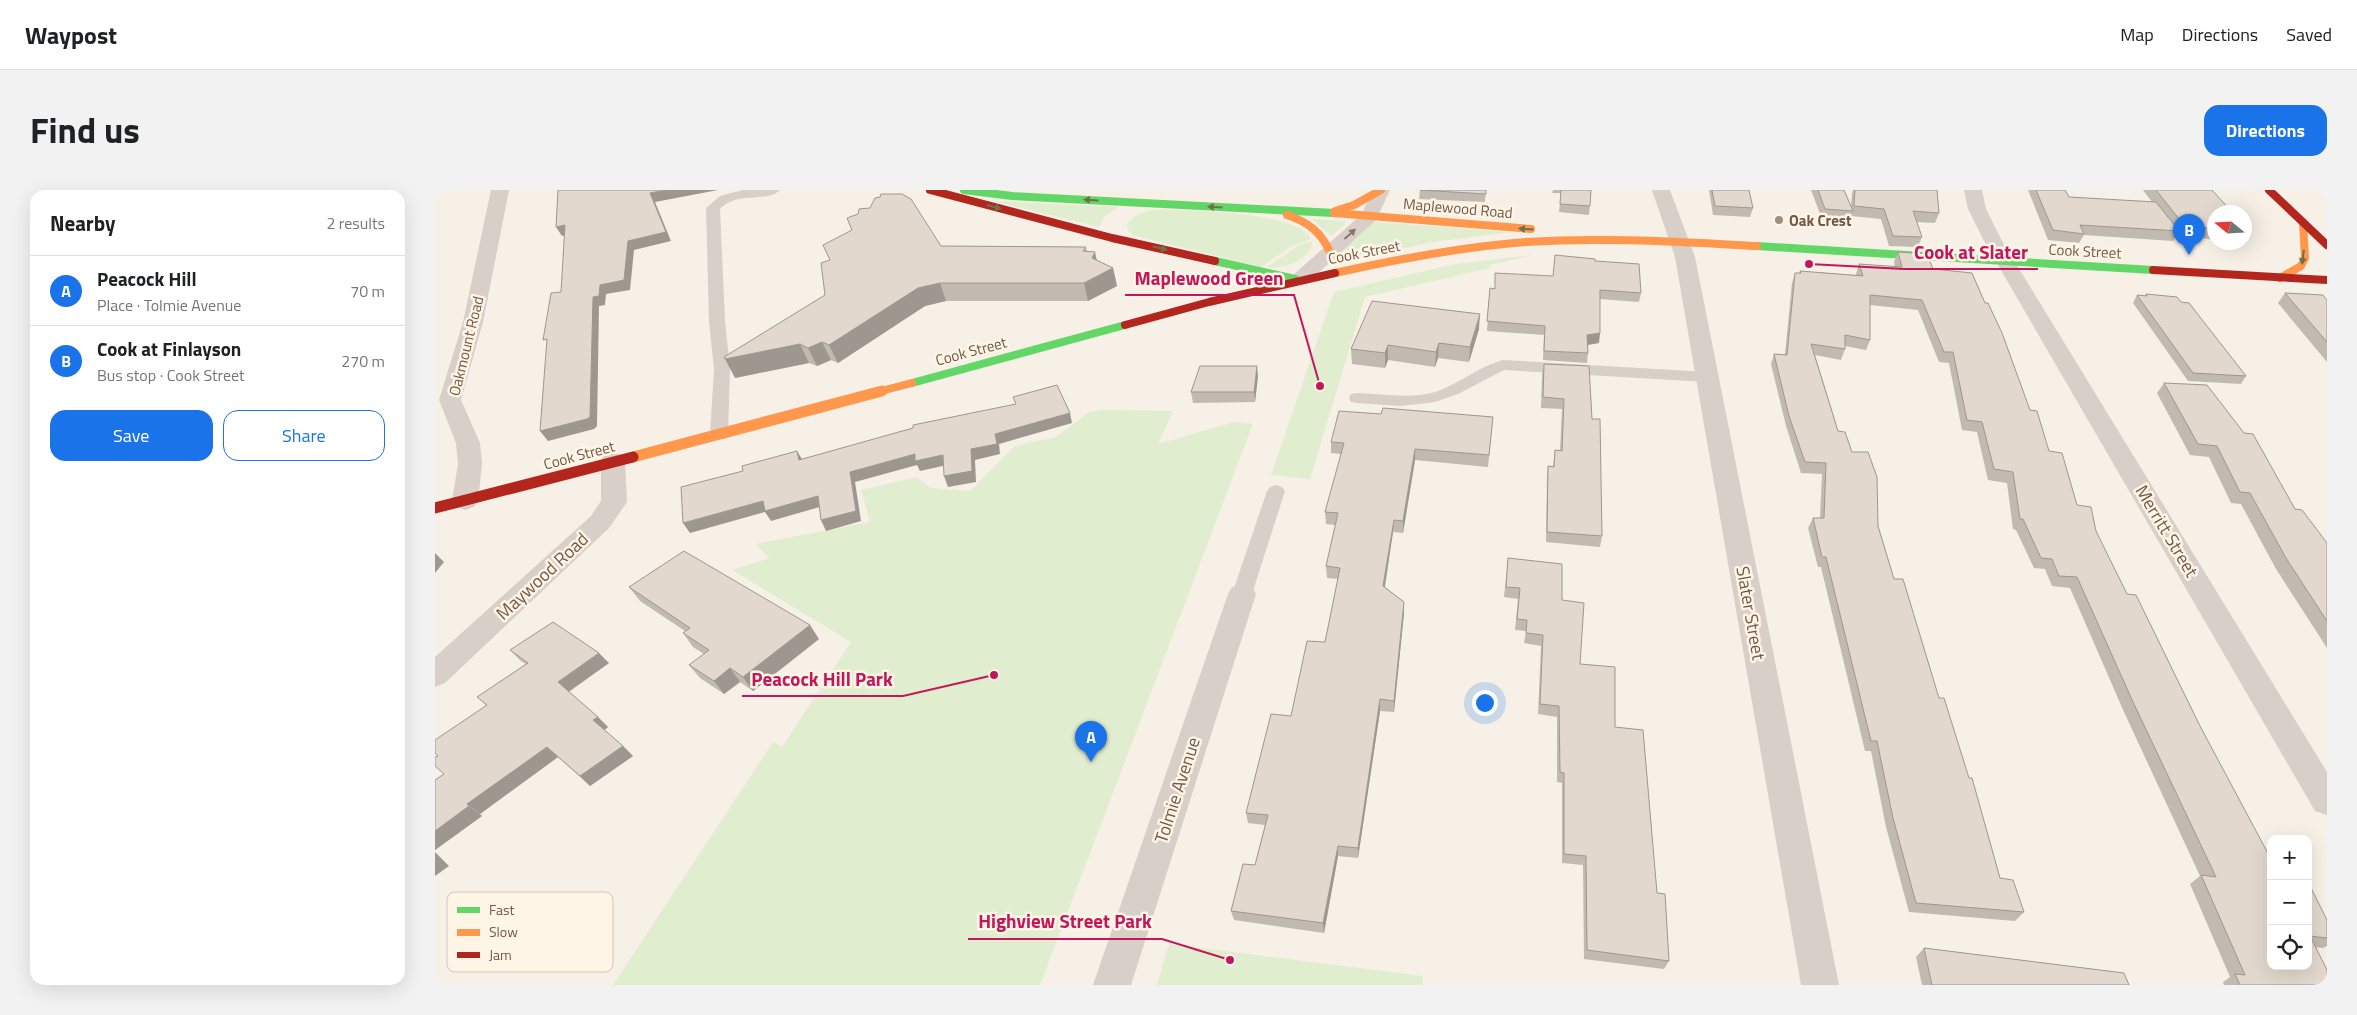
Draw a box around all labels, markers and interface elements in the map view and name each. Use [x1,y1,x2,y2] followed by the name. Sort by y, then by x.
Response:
[25,17,117,53] text: Waypost
[2120,21,2154,48] text: Map
[2182,21,2258,48] text: Directions
[2286,21,2332,48] text: Saved
[30,103,140,157] text: Find us
[2204,105,2327,156] button: Directions
[1402,192,1514,224] street label: Maplewood Road
[1083,196,1099,204] one-way arrow
[987,203,1002,211] one-way arrow
[1207,203,1223,211] one-way arrow
[2207,205,2252,250] north arrow
[50,207,115,239] text: Nearby
[1789,209,1852,232] place label: Oak Crest
[326,211,385,235] text: 2 results
[1773,214,1785,226] marker: Oak Crest
[2173,214,2205,255] pin: B
[1518,224,1534,232] one-way arrow
[1344,229,1356,240] one-way arrow
[1326,234,1403,270] street label: Cook Street
[1904,235,2038,269] callout: Cook at Slater
[1914,237,2028,266] text: Cook at Slater
[2048,238,2123,264] street label: Cook Street
[1153,244,1168,252] one-way arrow
[2299,249,2307,265] one-way arrow
[1125,261,1294,295] callout: Maplewood Green
[1134,263,1284,292] text: Maplewood Green
[97,264,197,293] text: Peacock Hill
[61,279,71,303] text: A
[350,279,385,303] text: 70 m
[97,293,241,317] text: Place · Tolmie Avenue
[442,294,490,398] street label: Oakmount Road
[933,330,1010,372] street label: Cook Street
[97,334,241,363] text: Cook at Finlayson
[61,349,71,373] text: B
[341,349,385,373] text: 270 m
[97,363,245,387] text: Bus stop · Cook Street
[50,410,213,461] button: Save
[223,410,385,461] button: Share
[541,434,618,476] street label: Cook Street
[2129,480,2206,583] street label: Merritt Street
[490,526,594,626] street label: Maywood Road
[1729,564,1773,663] street label: Slater Street
[742,662,903,696] callout: Peacock Hill Park
[751,664,893,693] text: Peacock Hill Park
[1472,690,1498,716] your location
[1075,721,1107,762] pin: A
[1147,734,1207,846] street label: Tolmie Avenue
[2267,835,2312,970] map controls
[2267,835,2312,880] button: +
[2267,880,2312,925] button: −
[447,892,613,972] legend
[489,899,514,920] text: Fast
[968,905,1162,939] callout: Highview Street Park
[978,906,1152,935] text: Highview Street Park
[489,921,518,942] text: Slow
[2267,925,2312,970] button: locate
[489,944,512,965] text: Jam

